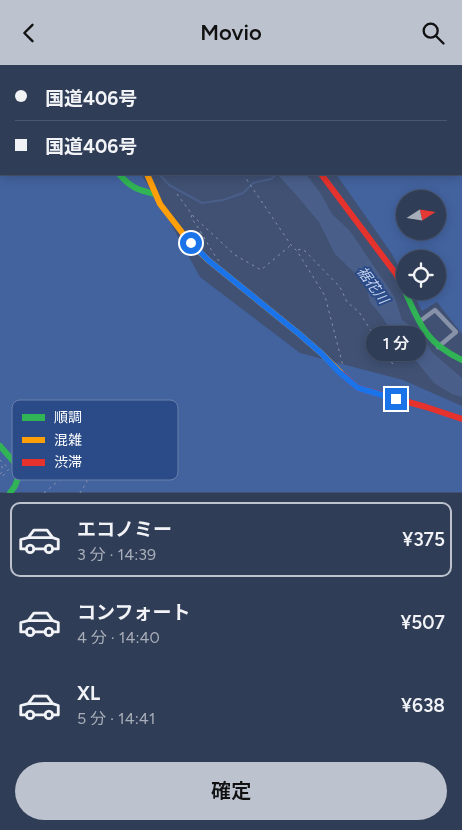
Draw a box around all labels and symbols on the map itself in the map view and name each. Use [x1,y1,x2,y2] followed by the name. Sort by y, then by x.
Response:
[396,190,446,240] north arrow
[180,232,202,254] route start
[353,263,393,309] water label: 裾花川
[366,327,426,361] callout: 1 分
[385,388,407,410] route end
[12,400,178,480] legend
[54,409,82,426] text: 順調
[54,432,82,449] text: 混雑
[54,454,82,471] text: 渋滞

